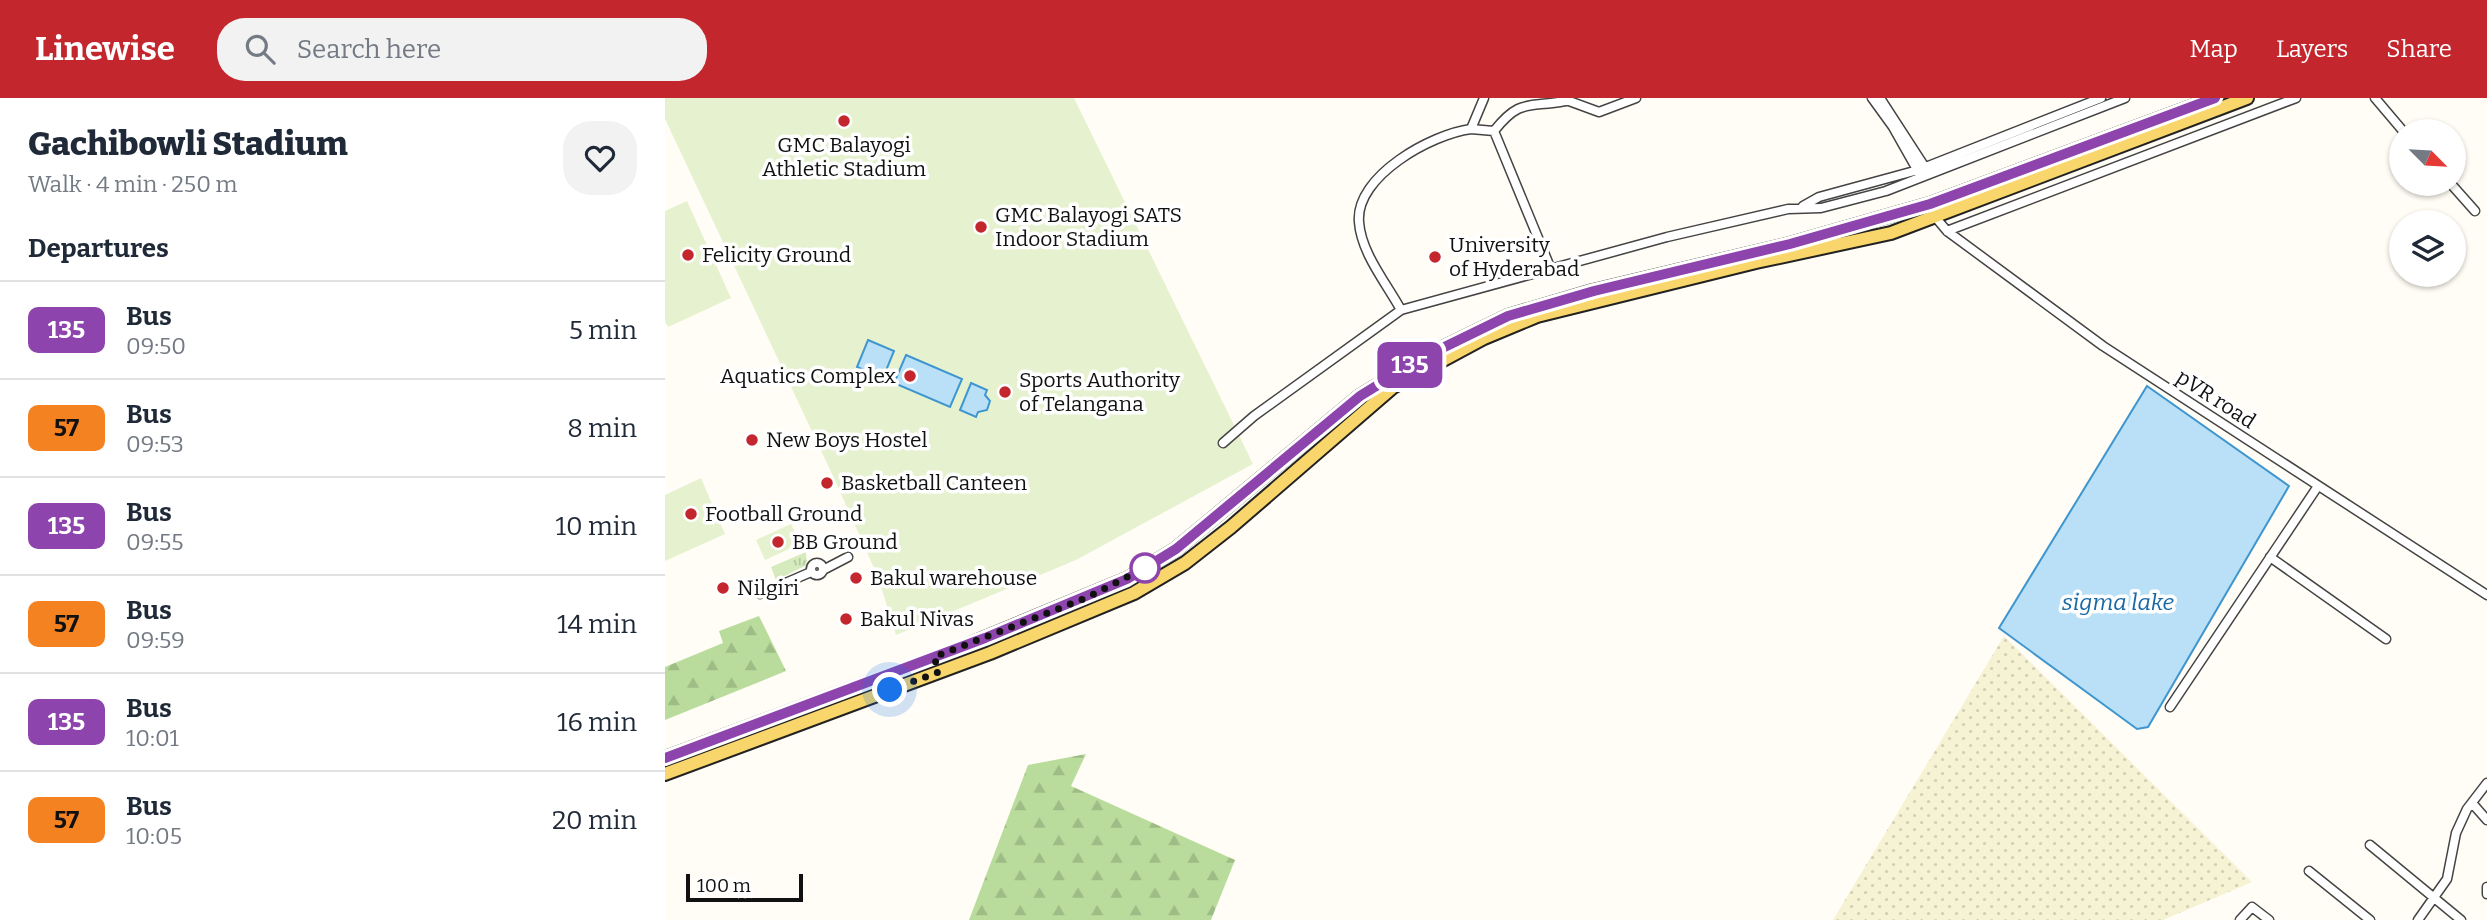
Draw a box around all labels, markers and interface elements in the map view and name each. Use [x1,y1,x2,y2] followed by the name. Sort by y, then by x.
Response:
[217,18,707,81] search box
[35,29,175,69] text: Linewise
[241,30,279,68] icon: search
[297,34,441,65] text: Search here
[2190,35,2238,63] text: Map
[2276,35,2348,63] text: Layers
[2386,35,2452,63] text: Share
[836,113,852,129] marker: GMC Balayogi Athletic Stadium
[2389,119,2466,196] north arrow
[2389,119,2466,287] map controls
[563,121,637,195] button: heart
[28,124,348,164] text: Gachibowli Stadium
[762,132,926,182] place label: GMC Balayogi Athletic Stadium
[28,170,237,198] text: Walk · 4 min · 250 m
[995,202,1182,252] place label: GMC Balayogi SATS Indoor Stadium
[2389,210,2466,287] button: layers
[973,219,989,235] marker: GMC Balayogi SATS Indoor Stadium
[1449,232,1580,282] place label: University of Hyderabad
[28,233,169,264] text: Departures
[702,242,851,268] place label: Felicity Ground
[680,247,696,263] marker: Felicity Ground
[1427,249,1443,265] marker: University of Hyderabad
[126,301,172,332] text: Bus
[569,315,637,346] text: 5 min
[48,316,85,344] text: 135
[126,332,186,360] text: 09:50
[1370,342,1450,388] line badge: 135
[1391,351,1429,379] text: 135
[720,363,896,389] place label: Aquatics Complex
[2171,364,2261,434] street label: pVR road
[1019,367,1181,417] place label: Sports Authority of Telangana
[902,368,918,384] marker: Aquatics Complex
[997,384,1013,400] marker: Sports Authority of Telangana
[126,399,172,430] text: Bus
[567,413,637,444] text: 8 min
[54,414,79,442] text: 57
[766,427,928,453] place label: New Boys Hostel
[126,430,184,458] text: 09:53
[744,432,760,448] marker: New Boys Hostel
[841,470,1027,496] place label: Basketball Canteen
[819,475,835,491] marker: Basketball Canteen
[126,497,172,528] text: Bus
[705,501,862,527] place label: Football Ground
[683,506,699,522] marker: Football Ground
[556,511,637,542] text: 10 min
[48,512,85,540] text: 135
[126,528,184,556] text: 09:55
[792,529,898,555] place label: BB Ground
[770,534,786,550] marker: BB Ground
[1130,553,1160,583] unlabelled marker
[870,565,1037,591] place label: Bakul warehouse
[848,570,864,586] marker: Bakul warehouse
[737,575,799,601] place label: Nilgiri
[715,580,731,596] marker: Nilgiri
[2062,588,2175,616] water label: sigma lake
[126,595,172,626] text: Bus
[860,606,974,632] place label: Bakul Nivas
[557,609,637,640] text: 14 min
[54,610,79,638] text: 57
[838,611,854,627] marker: Bakul Nivas
[126,626,185,654] text: 09:59
[872,672,907,707] your location
[126,693,172,724] text: Bus
[557,707,637,738] text: 16 min
[48,708,85,736] text: 135
[126,724,179,752] text: 10:01
[126,791,172,822] text: Bus
[552,805,637,836] text: 20 min
[54,806,79,834] text: 57
[126,822,182,850] text: 10:05
[686,871,803,903] scale bar
[697,874,751,897] text: 100 m

